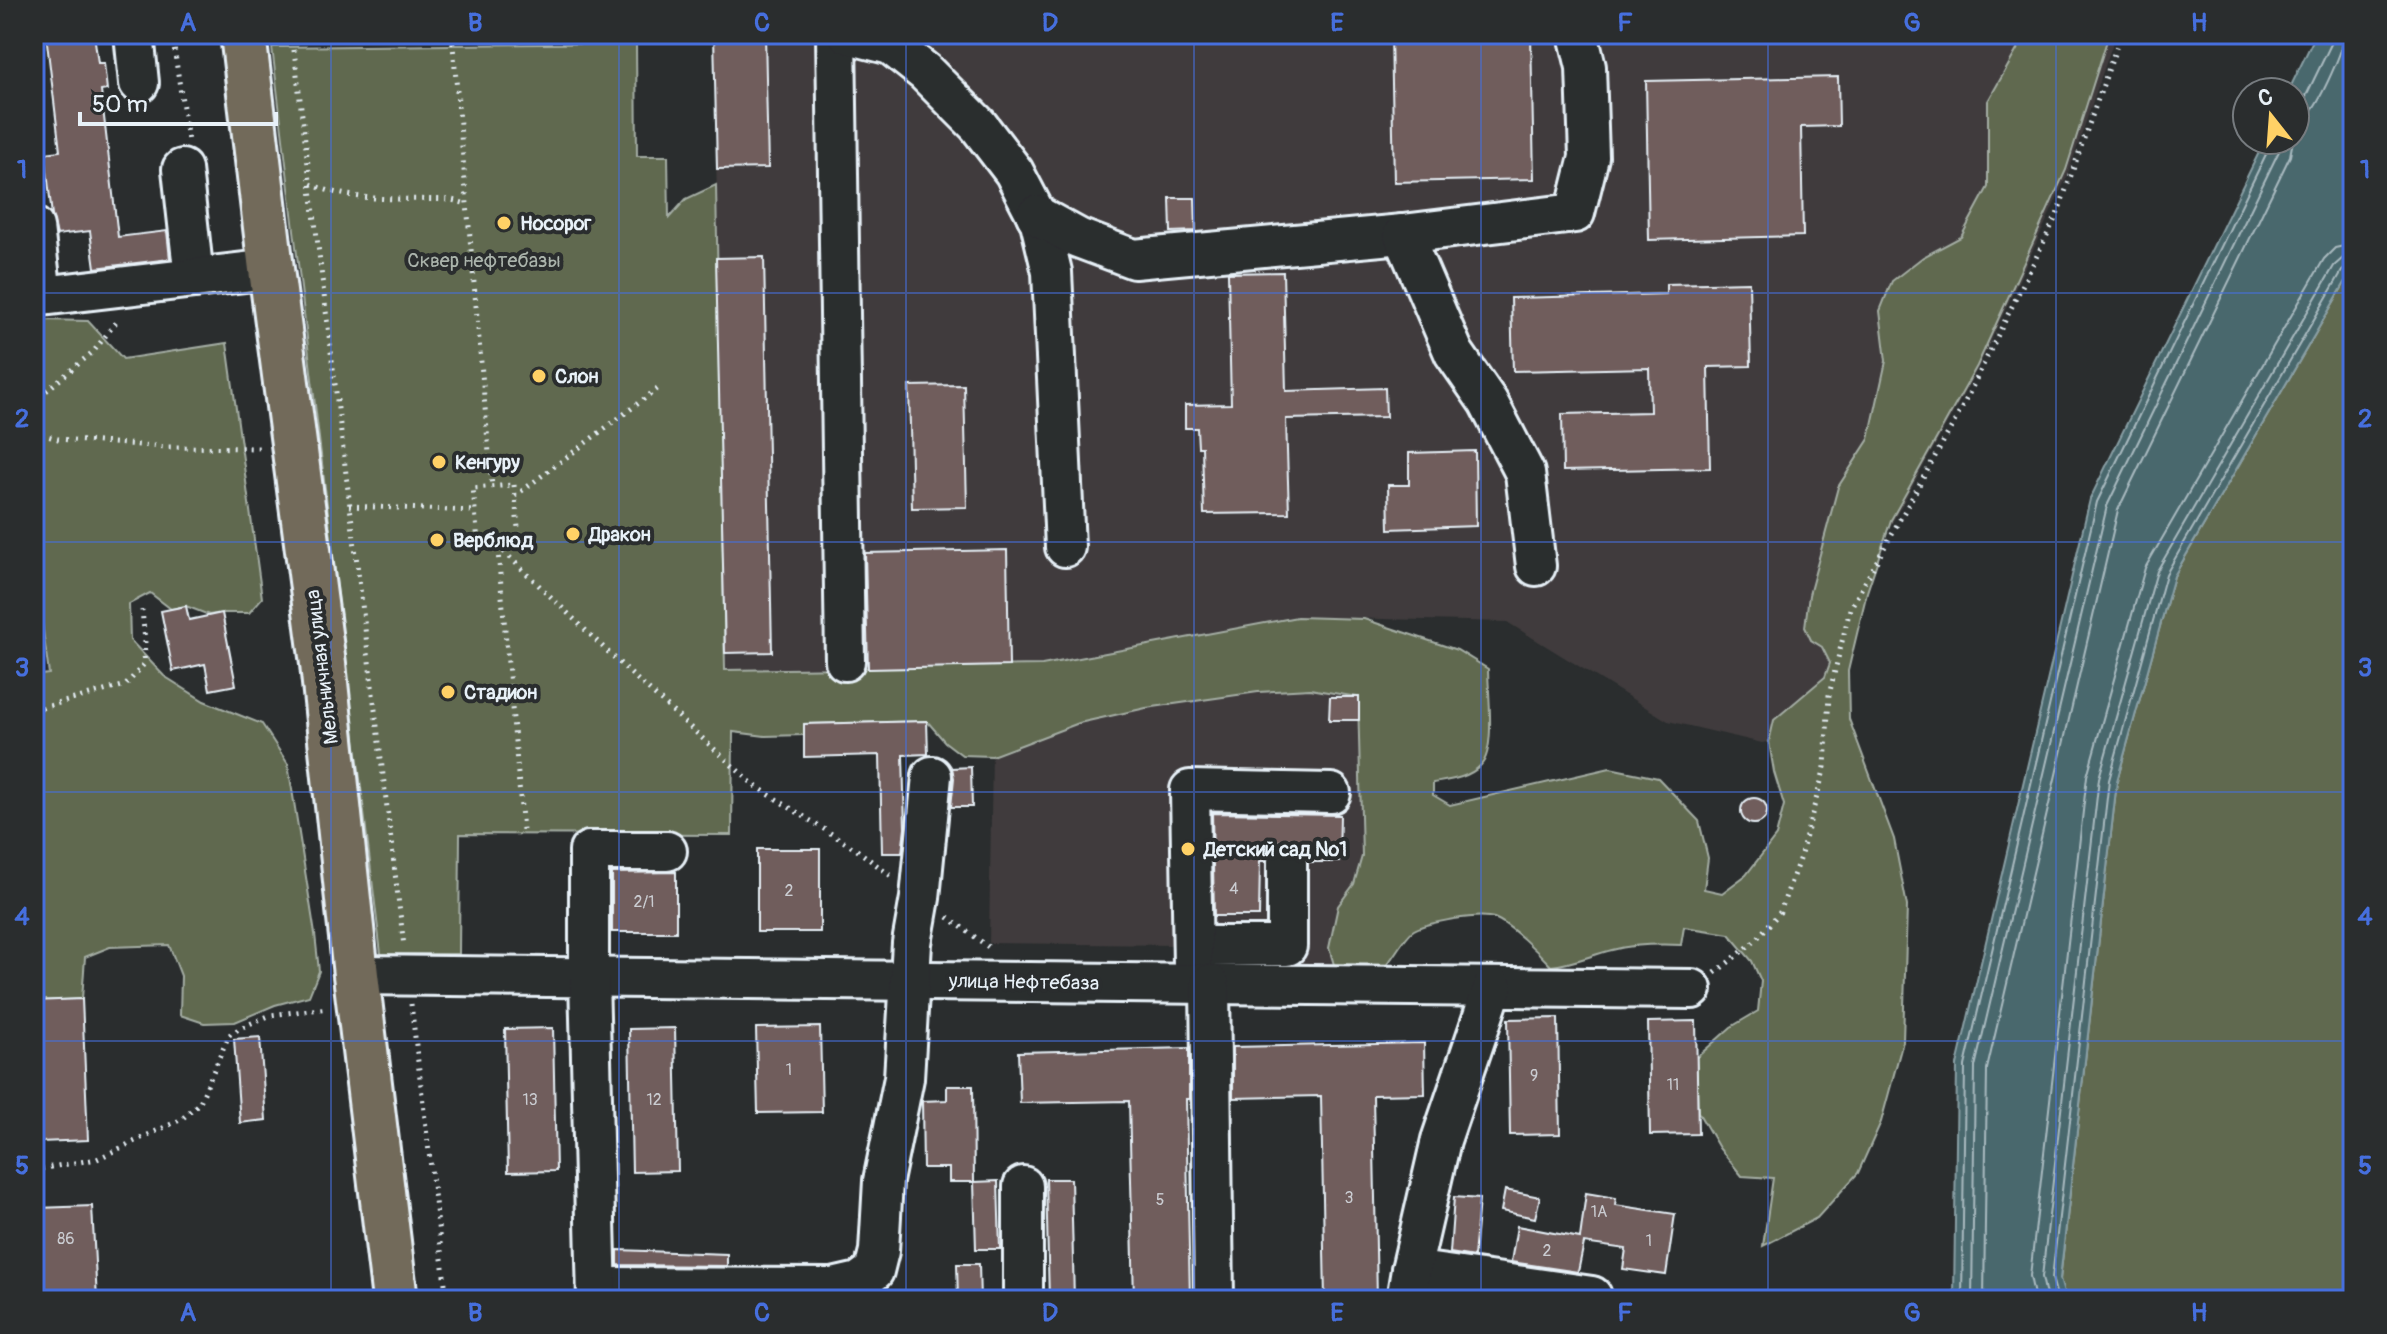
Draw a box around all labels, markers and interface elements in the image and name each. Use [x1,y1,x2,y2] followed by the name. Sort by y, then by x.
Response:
[180,7,197,39] text: A
[468,7,482,39] text: B
[754,7,770,39] text: C
[1042,7,1058,39] text: D
[1330,7,1344,39] text: E
[1617,7,1633,39] text: F
[1903,7,1921,39] text: G
[2191,7,2207,39] text: H
[80,76,276,126] scale bar
[2231,76,2311,156] north arrow
[2255,82,2276,113] text: С
[92,90,148,119] text: 50 m
[17,154,27,186] text: 1
[2360,154,2370,186] text: 1
[520,211,591,236] place label: Носорог
[495,214,513,232] marker: Носорог
[407,248,561,273] park label: Сквер нефтебазы
[555,364,599,389] place label: Слон
[530,367,548,385] marker: Слон
[15,403,29,435] text: 2
[2358,403,2372,435] text: 2
[455,450,520,475] place label: Кенгуру
[430,453,448,471] marker: Кенгуру
[588,522,651,547] place label: Дракон
[564,525,582,543] marker: Дракон
[453,528,534,553] place label: Верблюд
[428,531,446,549] marker: Верблюд
[300,588,344,746] street label: Мельничная улица
[15,652,29,684] text: 3
[2358,652,2372,684] text: 3
[464,680,537,705] place label: Стадион
[439,683,457,701] marker: Стадион
[1203,837,1347,862] place label: Детский сад №1
[1179,840,1197,858] marker: Детский сад №1
[1229,879,1239,899] house number: 4
[785,881,794,901] house number: 2
[634,892,654,912] house number: 2/1
[14,901,30,933] text: 4
[2357,901,2373,933] text: 4
[948,968,1099,996] street label: улица Нефтебаза
[786,1060,792,1080] house number: 1
[1530,1066,1538,1086] house number: 9
[1667,1075,1679,1095] house number: 11
[522,1090,538,1110] house number: 13
[646,1090,662,1110] house number: 12
[15,1150,29,1182] text: 5
[2358,1150,2372,1182] text: 5
[1345,1188,1354,1208] house number: 3
[1156,1190,1164,1210] house number: 5
[1591,1202,1607,1222] house number: 1А
[57,1229,75,1249] house number: 86
[1646,1231,1652,1251] house number: 1
[1543,1241,1552,1261] house number: 2
[180,1297,197,1329] text: A
[468,1297,482,1329] text: B
[754,1297,770,1329] text: C
[1042,1297,1058,1329] text: D
[1330,1297,1344,1329] text: E
[1617,1297,1633,1329] text: F
[1903,1297,1921,1329] text: G
[2191,1297,2207,1329] text: H

